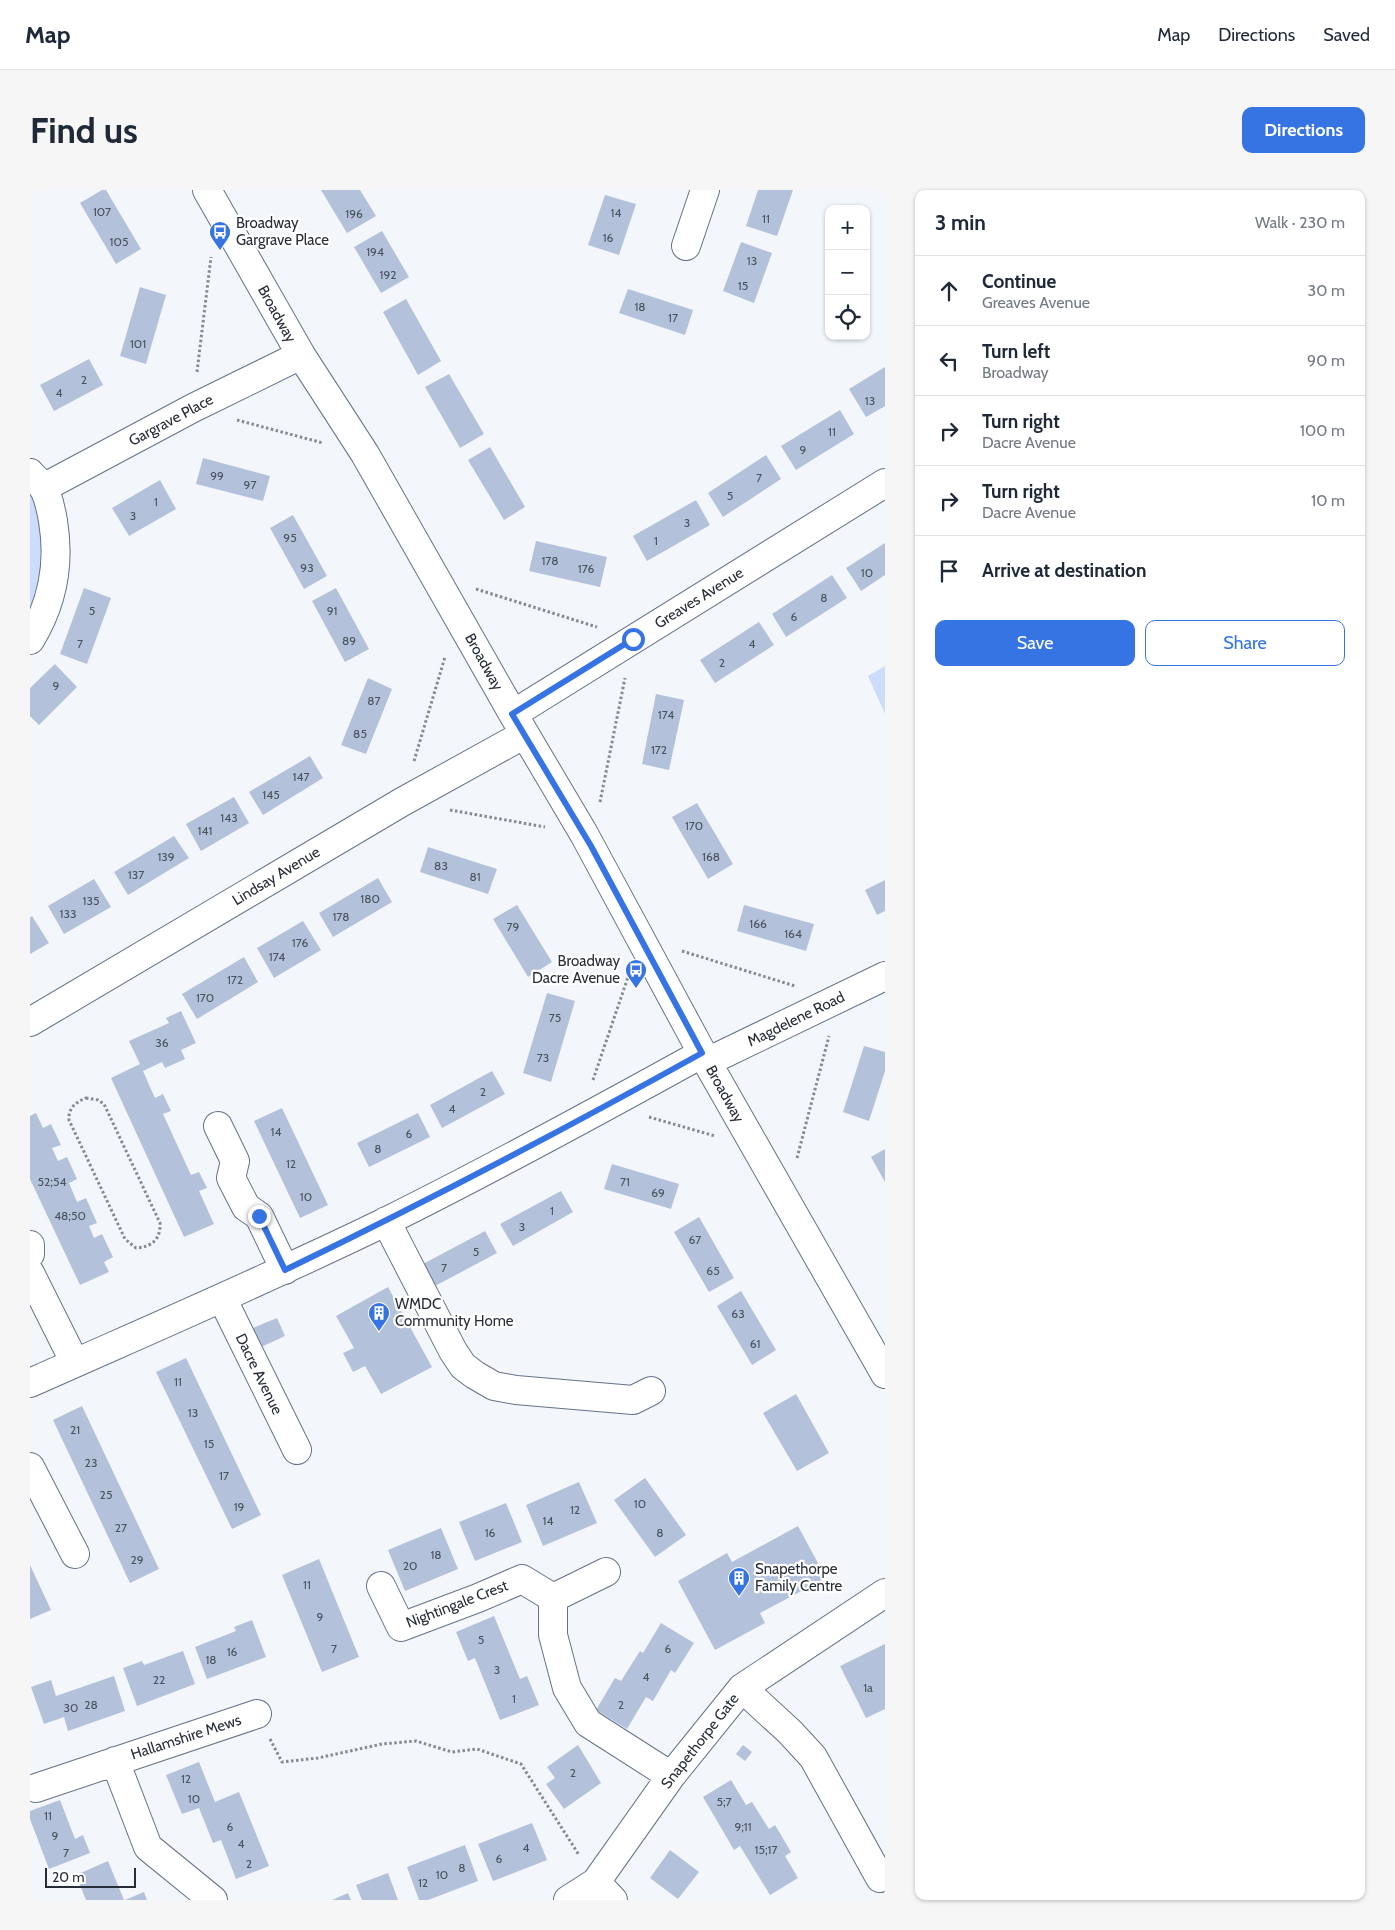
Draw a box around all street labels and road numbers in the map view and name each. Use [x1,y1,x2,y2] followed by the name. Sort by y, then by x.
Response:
[254,282,300,346] street label: Broadway
[126,390,217,450] street label: Gargrave Place
[651,563,747,632] street label: Greaves Avenue
[461,630,507,694] street label: Broadway
[229,843,323,909] street label: Lindsay Avenue
[744,988,848,1050] street label: Magdelene Road
[702,1062,748,1126] street label: Broadway
[232,1331,287,1418] street label: Dacre Avenue
[404,1576,510,1632] street label: Nightingale Crest
[657,1690,743,1792] street label: Snapethorpe Gate
[129,1711,243,1763] street label: Hallamshire Mews

